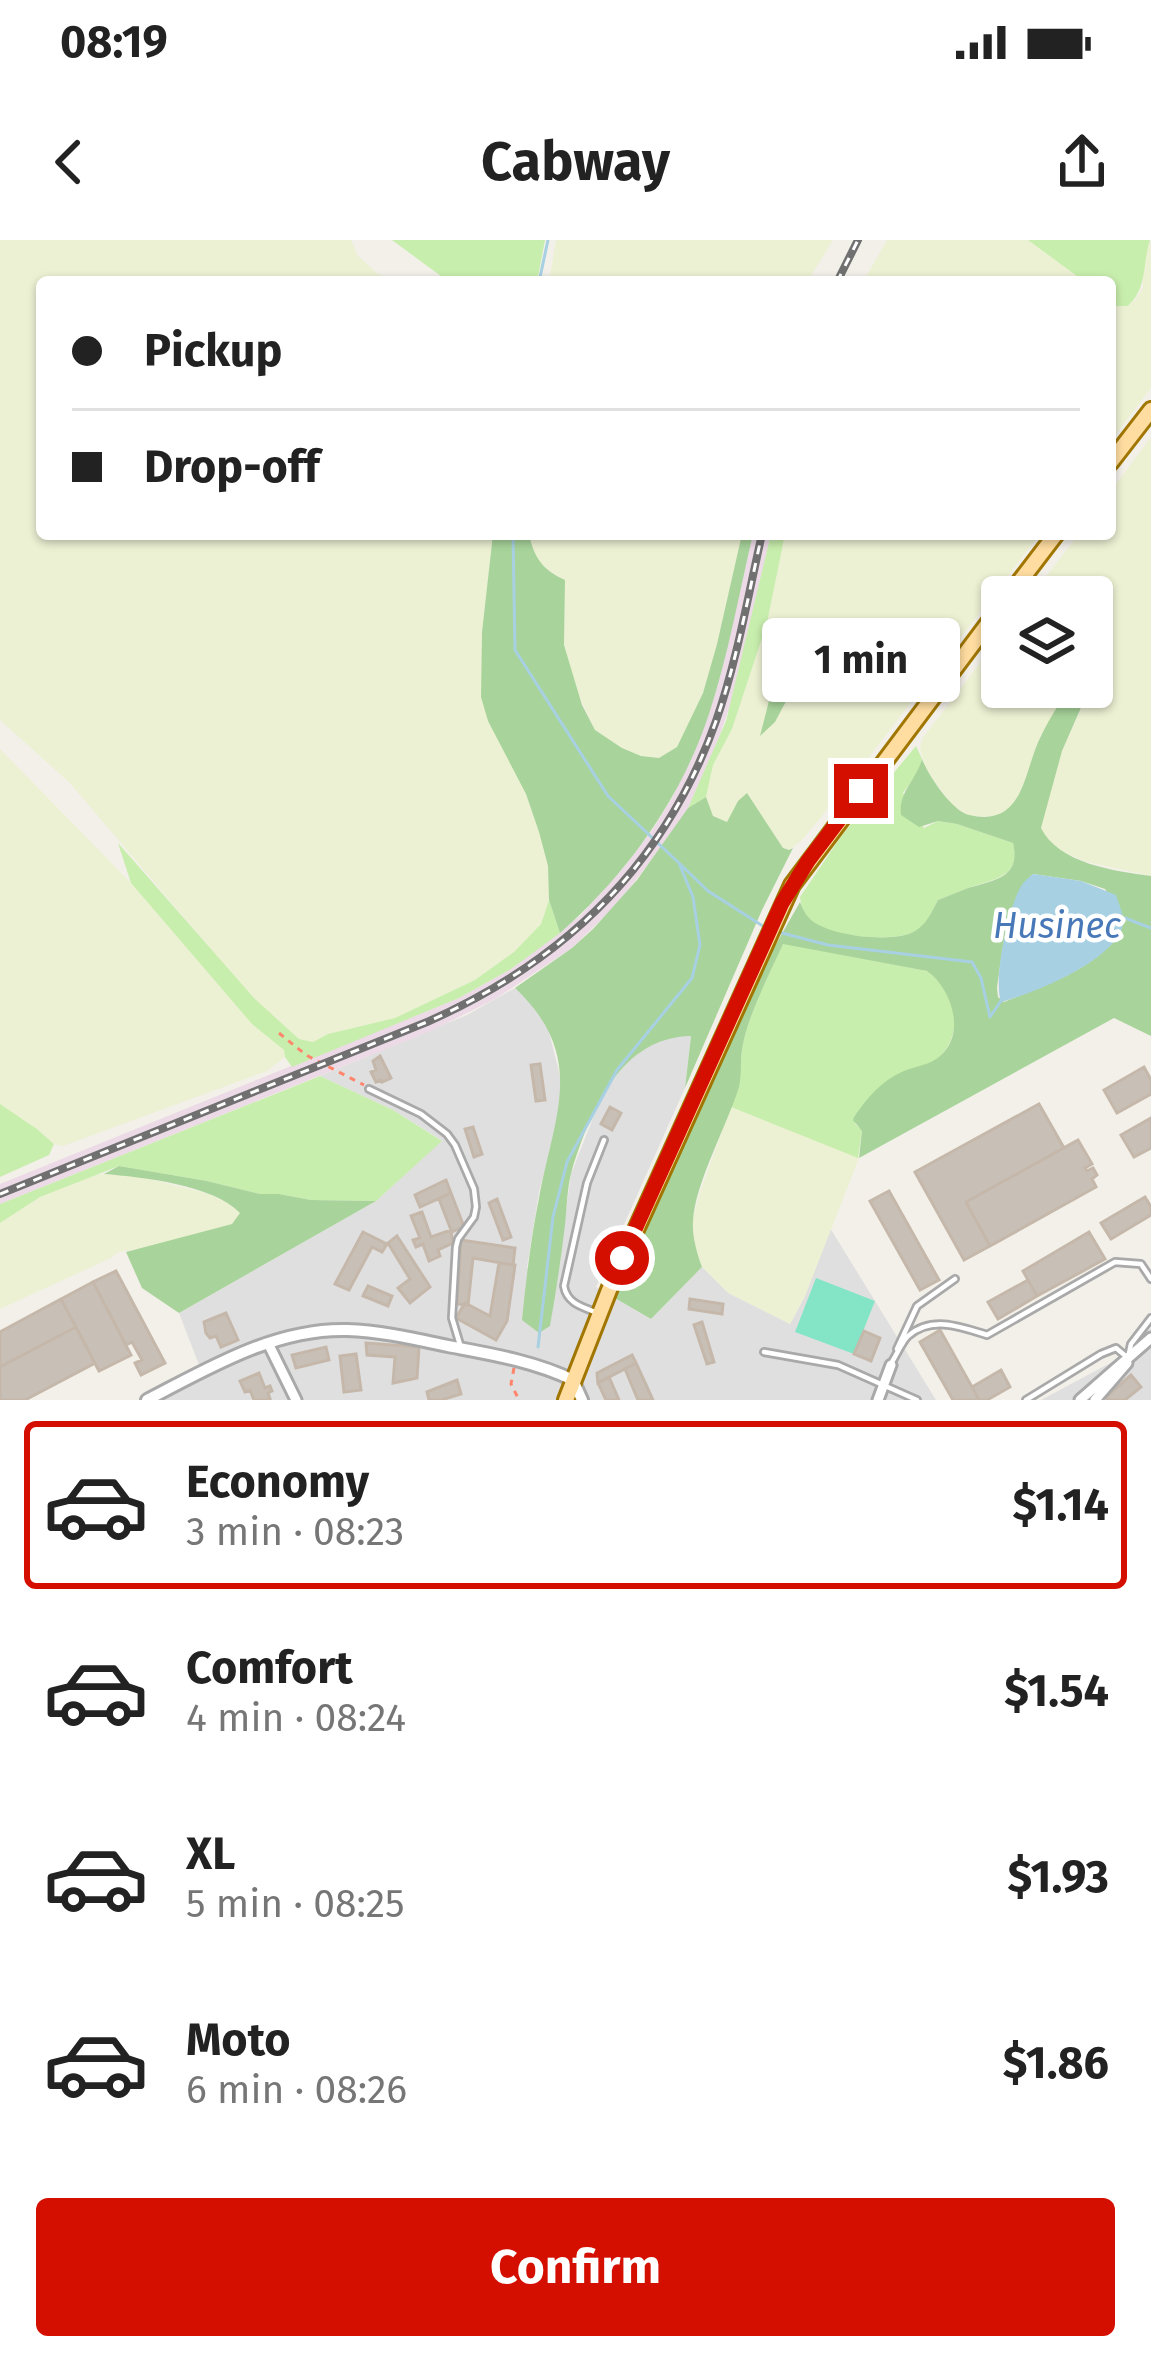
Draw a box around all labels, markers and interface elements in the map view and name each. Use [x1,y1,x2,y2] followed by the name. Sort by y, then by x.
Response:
[60,15,168,69] text: 08:19
[36,129,102,195] icon: back
[1049,129,1115,195] icon: share
[481,130,670,194] text: Cabway
[144,324,282,378] text: Pickup
[144,440,320,494] text: Drop-off
[981,576,1113,708] map controls
[981,576,1113,708] button: layers
[762,617,960,701] callout: 1 min
[814,637,908,683] text: 1 min
[834,764,888,818] route end
[993,904,1121,948] water label: Husinec
[595,1231,649,1285] route start
[42,1451,150,1559] icon: car
[186,1455,369,1509] text: Economy
[1012,1478,1109,1532] text: $1.14
[186,1509,404,1555] text: 3 min · 08:23
[42,1637,150,1745] icon: car
[186,1641,353,1695] text: Comfort
[1004,1664,1109,1718] text: $1.54
[186,1695,406,1741] text: 4 min · 08:24
[42,1823,150,1931] icon: car
[186,1827,235,1881] text: XL
[1008,1850,1109,1904] text: $1.93
[186,1881,405,1927] text: 5 min · 08:25
[42,2009,150,2117] icon: car
[186,2013,291,2067] text: Moto
[1003,2036,1109,2090] text: $1.86
[186,2067,407,2113] text: 6 min · 08:26
[36,2198,1115,2336] button: Confirm

